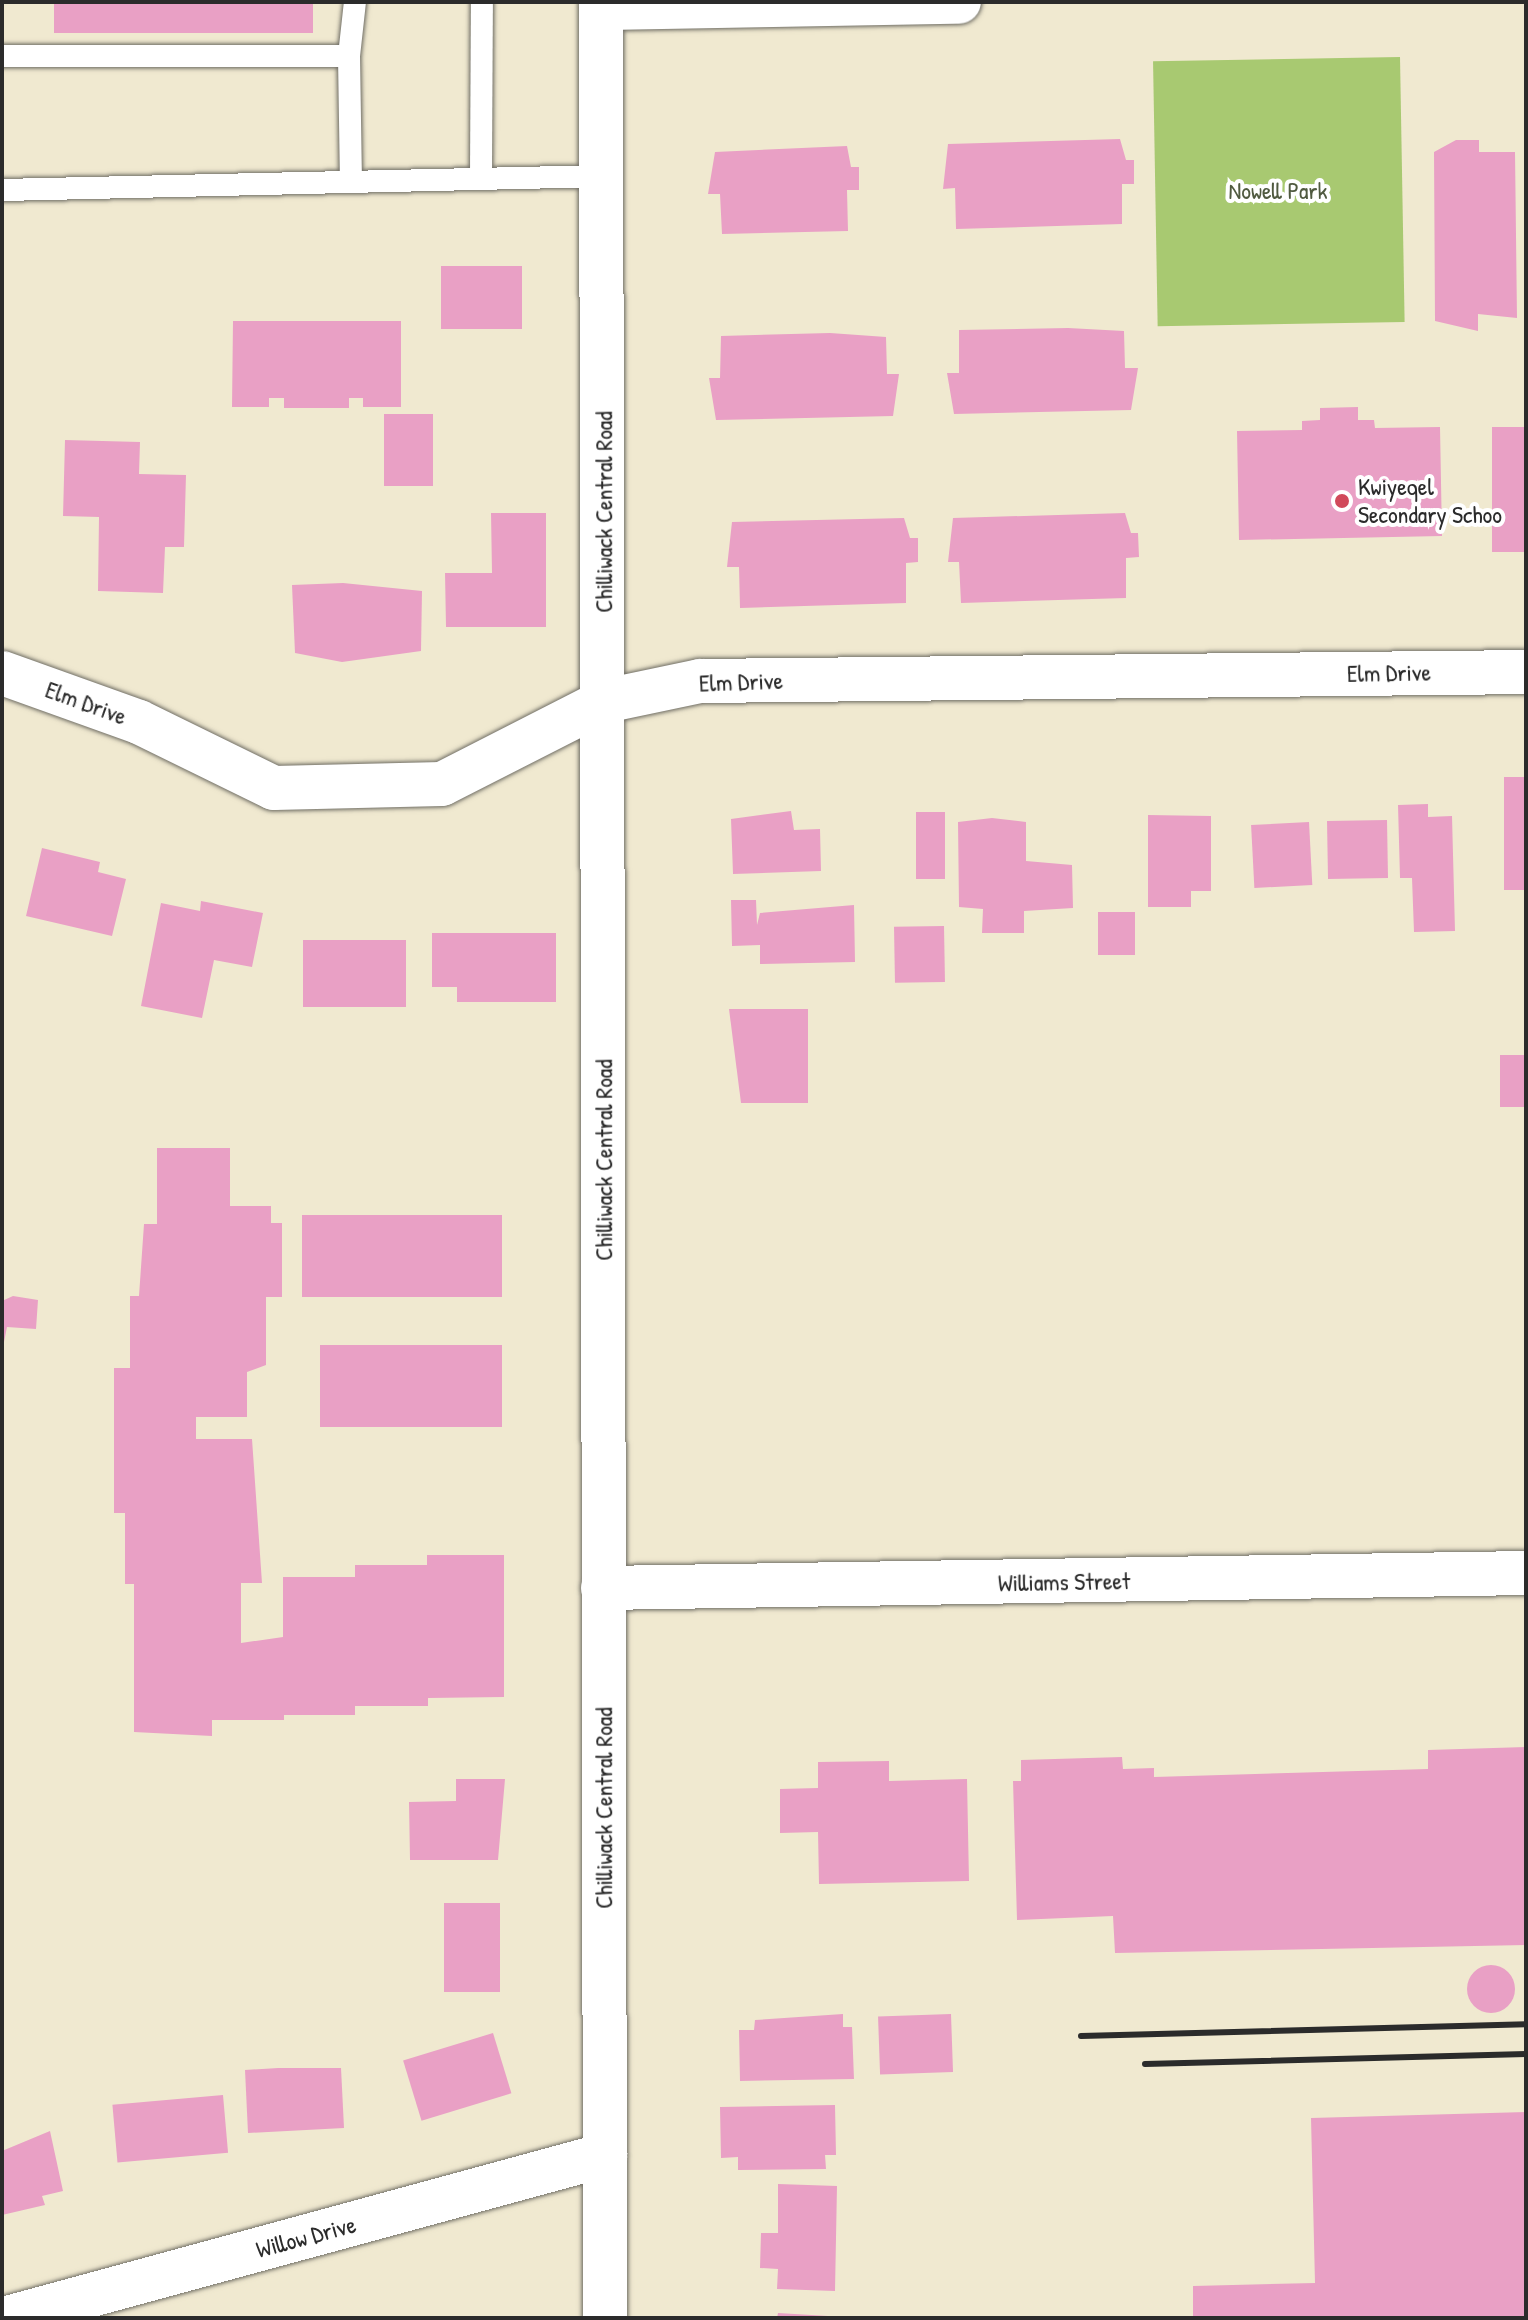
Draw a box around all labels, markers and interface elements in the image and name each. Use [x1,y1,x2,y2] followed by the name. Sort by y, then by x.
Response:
[1228,177,1328,205] park label: Nowell Park
[590,411,618,613] street label: Chilliwack Central Road
[1358,473,1502,529] place label: Kwiyeqel Secondary Schoo
[1333,492,1351,510] marker: Kwiyeqel Secondary Schoo
[1347,658,1431,688] street label: Elm Drive
[699,666,783,698] street label: Elm Drive
[42,675,130,731] street label: Elm Drive
[590,1059,618,1261] street label: Chilliwack Central Road
[998,1566,1130,1598] street label: Williams Street
[590,1707,618,1909] street label: Chilliwack Central Road
[253,2210,359,2264] street label: Willow Drive

